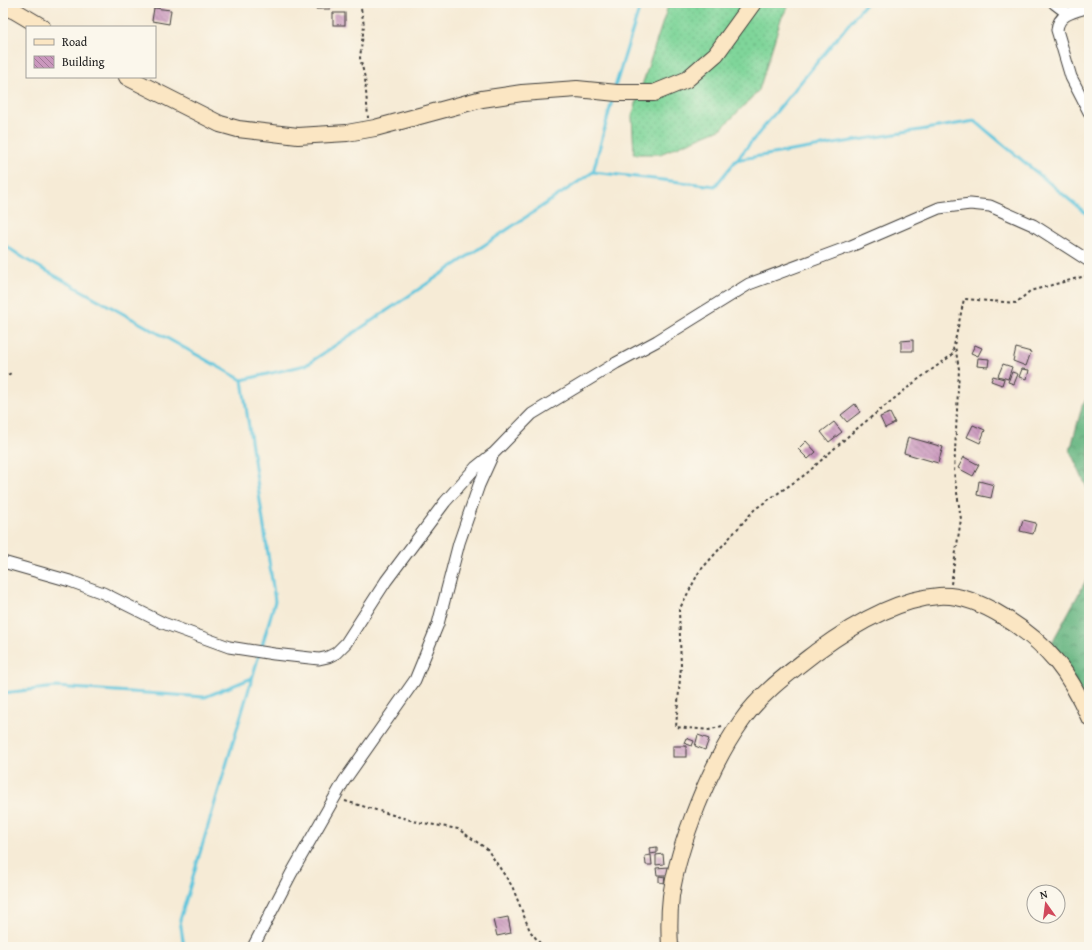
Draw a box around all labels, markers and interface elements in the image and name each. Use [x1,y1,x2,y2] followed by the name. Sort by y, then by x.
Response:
[26,26,156,78] legend
[62,33,88,50] text: Road
[62,53,105,70] text: Building
[1026,884,1066,924] north arrow
[1038,885,1050,903] text: N

